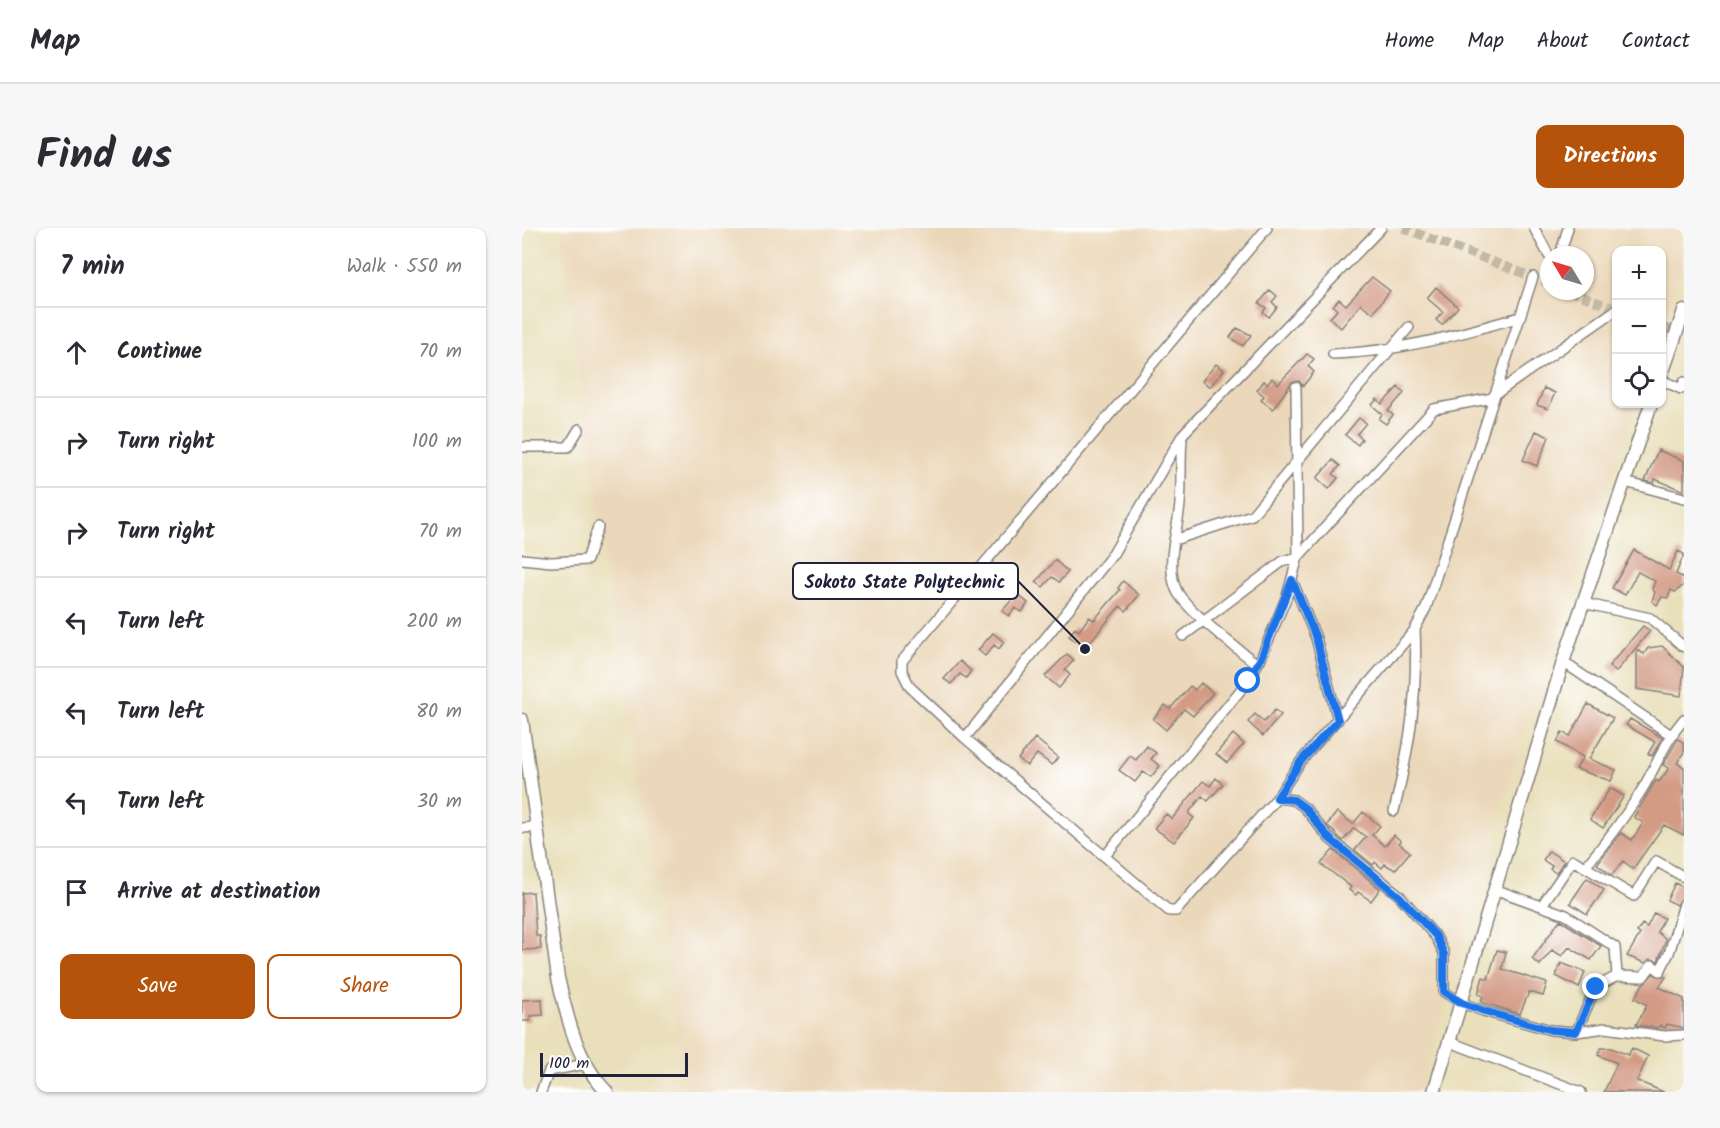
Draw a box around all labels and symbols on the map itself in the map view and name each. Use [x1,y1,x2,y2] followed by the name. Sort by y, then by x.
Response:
[1540,246,1594,300] north arrow
[793,563,1018,599] callout: Sokoto State Polytechnic
[804,569,1006,598] text: Sokoto State Polytechnic
[1234,667,1260,693] route start
[1582,973,1608,999] route end
[540,1050,688,1078] scale bar

